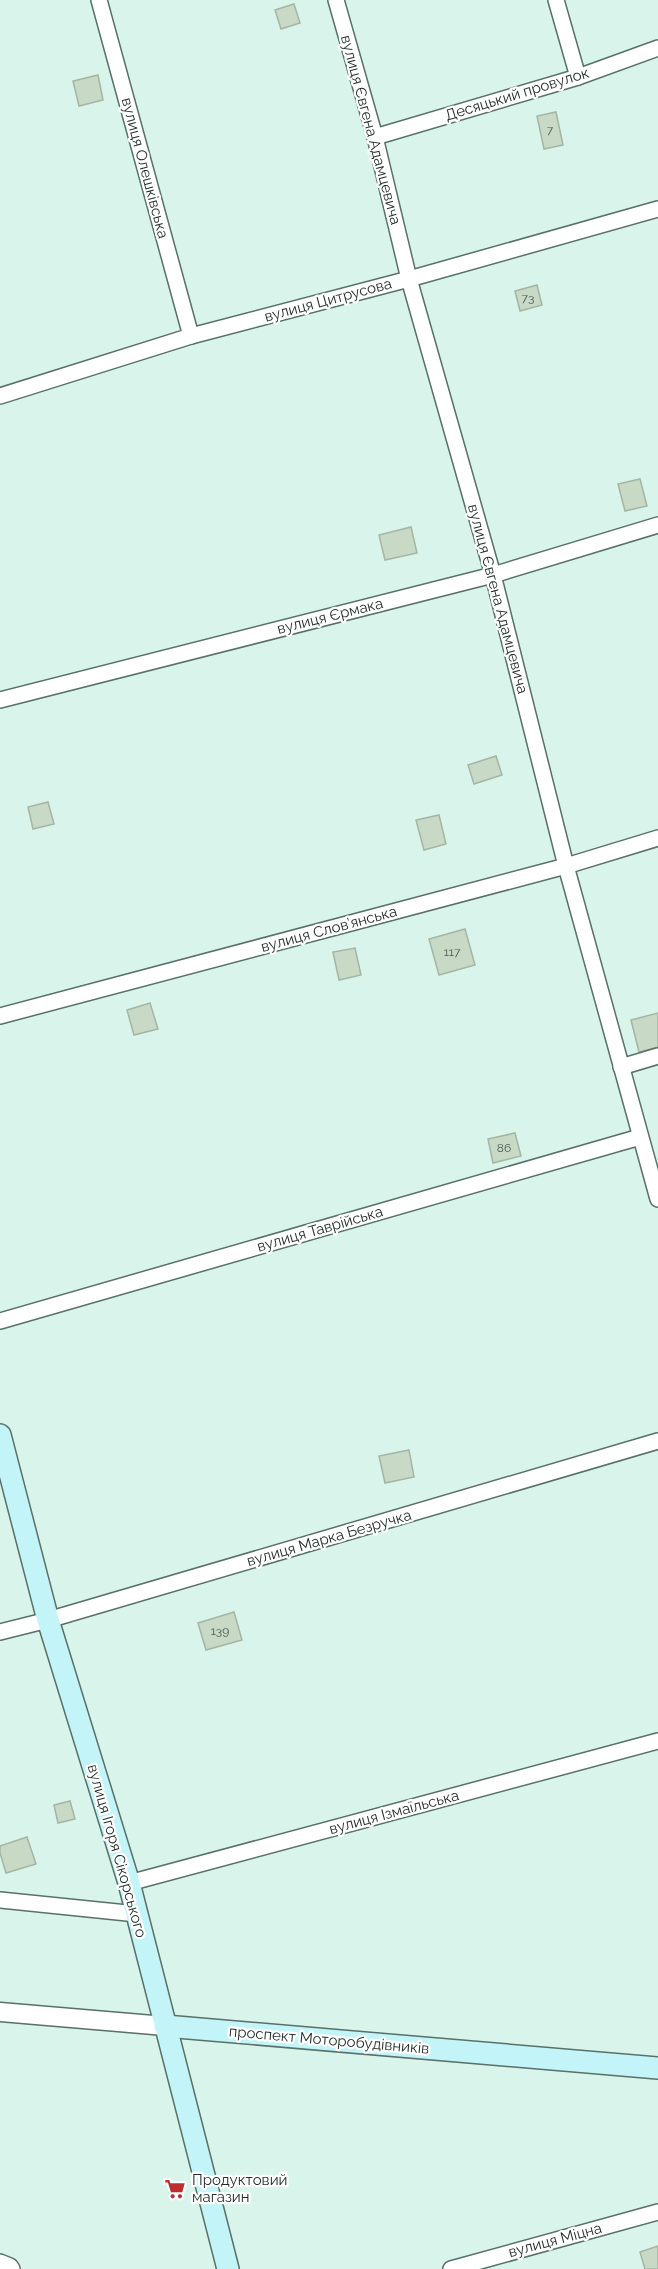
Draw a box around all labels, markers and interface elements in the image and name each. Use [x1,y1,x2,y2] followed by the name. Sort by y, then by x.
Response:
[337,33,405,227] street label: вулиця Євгена Адамцевича
[443,63,591,124] street label: Десяцький провулок
[118,96,172,240] street label: вулиця Олешківська
[547,123,554,137] house number: 7
[262,274,394,326] street label: вулиця Цитрусова
[522,291,534,305] house number: 73
[464,502,532,696] street label: вулиця Євгена Адамцевича
[275,594,385,638] street label: вулиця Єрмака
[259,902,399,956] street label: вулиця Слов’янська
[444,945,461,959] house number: 117
[497,1141,511,1155] house number: 86
[255,1202,385,1256] street label: вулиця Таврійська
[245,1506,413,1570] street label: вулиця Марка Безручка
[211,1624,229,1638] house number: 139
[84,1762,150,1940] street label: вулиця Ігоря Сікорського
[327,1786,461,1838] street label: вулиця Ізмаїльська
[228,2022,430,2058] street label: проспект Моторобудівників
[192,2171,287,2206] place label: Продуктовий магазин
[163,2177,187,2201] supermarket icon: Продуктовий магазин
[506,2219,604,2261] street label: вулиця Міцна

